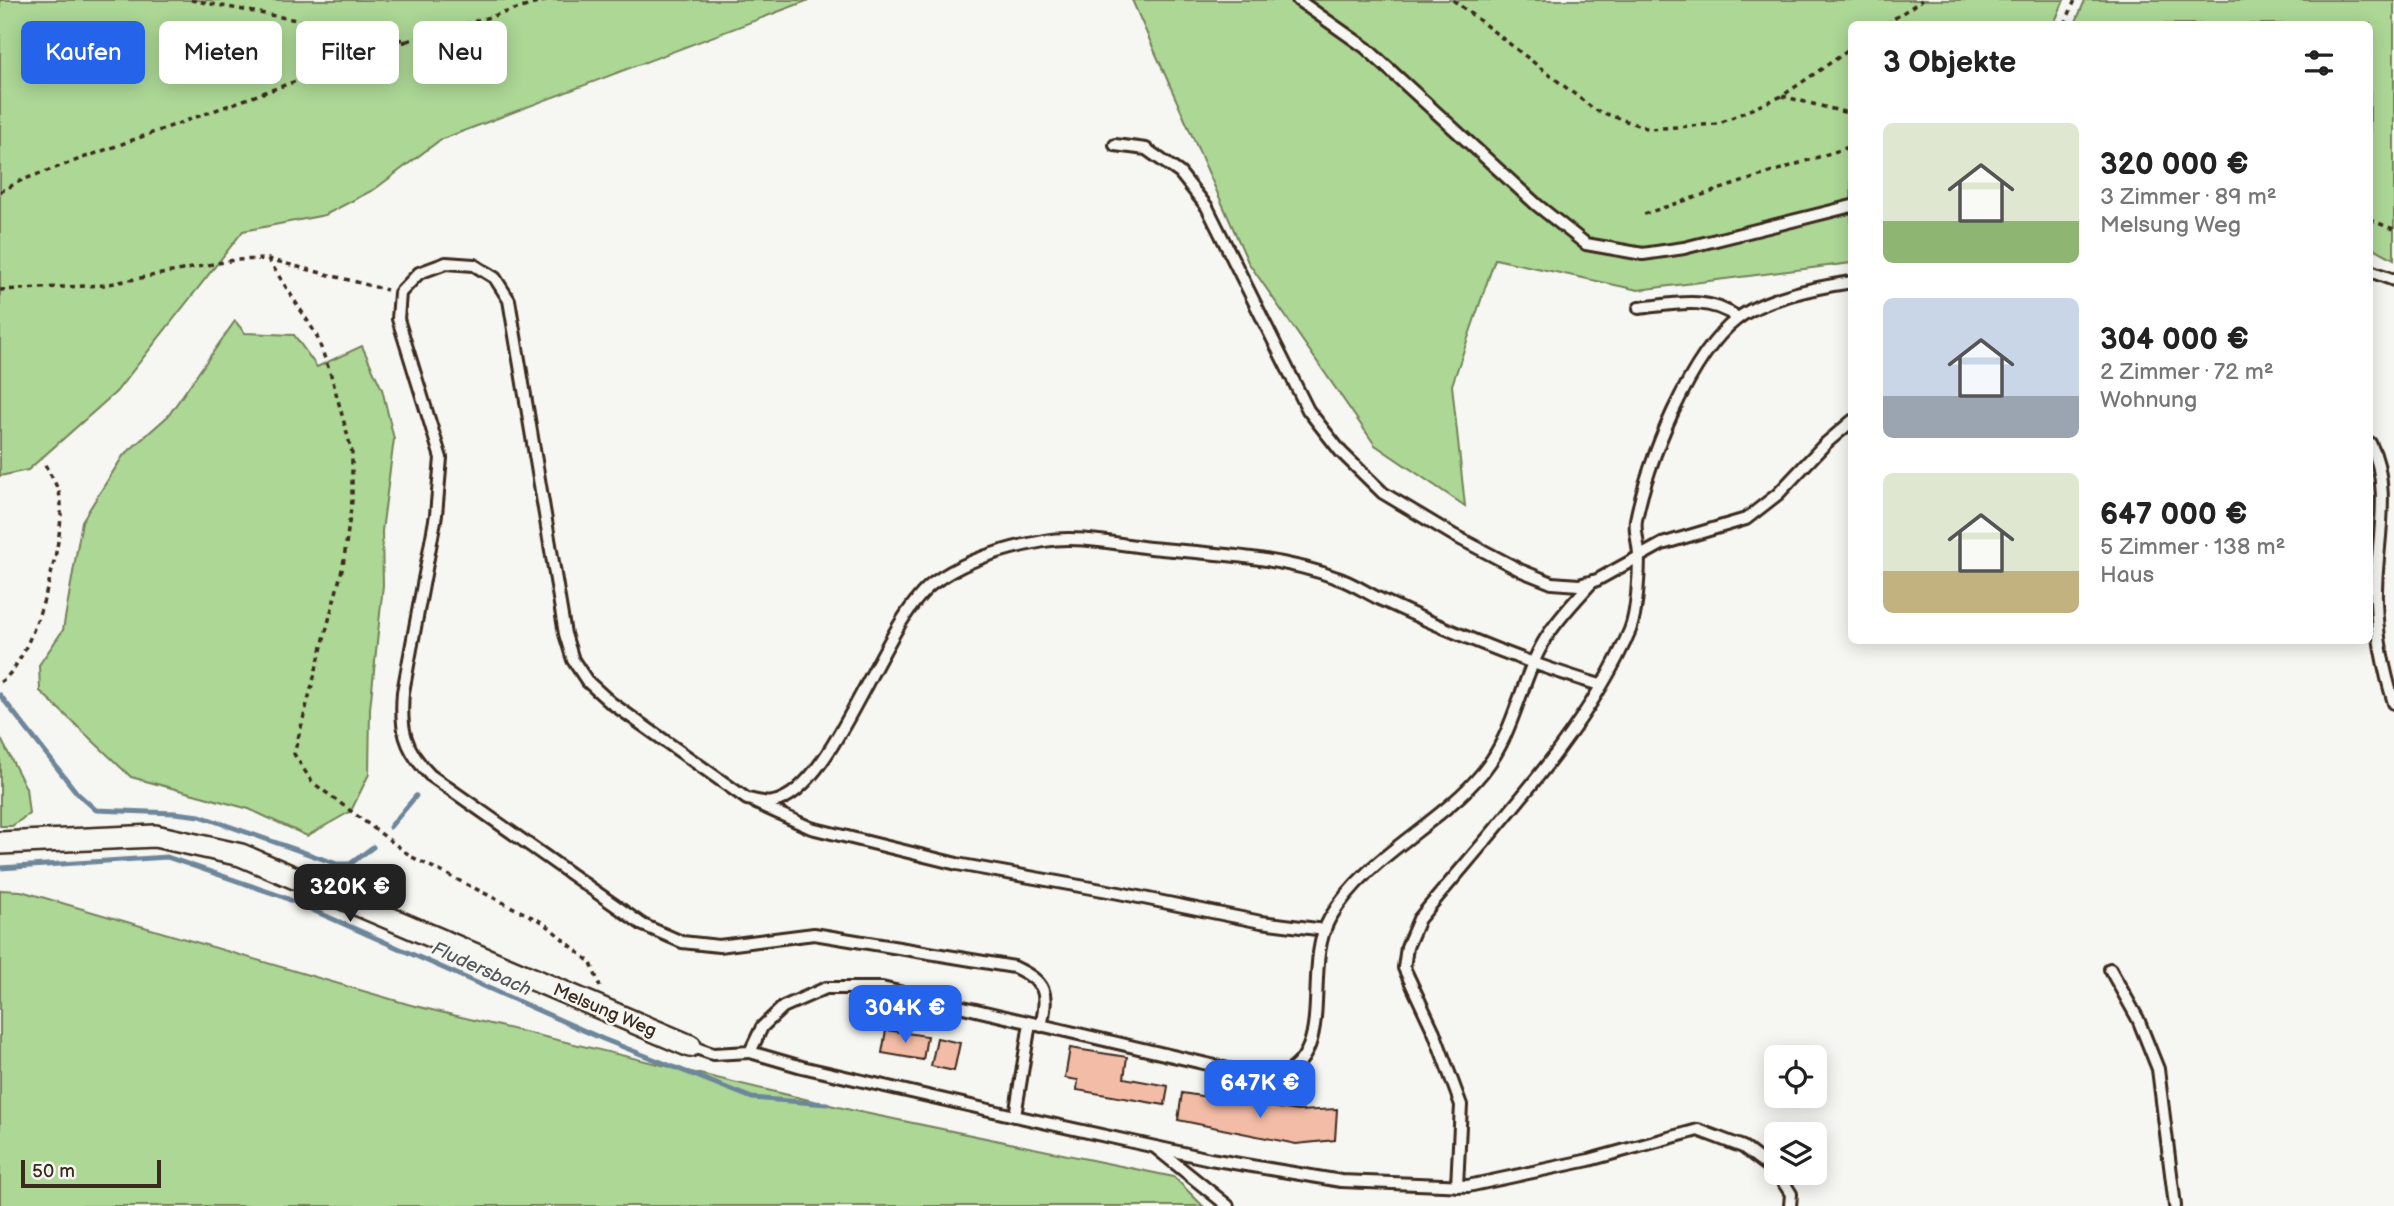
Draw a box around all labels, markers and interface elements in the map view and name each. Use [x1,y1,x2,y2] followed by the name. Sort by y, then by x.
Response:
[21,21,145,84] chip: Kaufen
[159,21,282,84] chip: Mieten
[296,21,399,84] chip: Filter
[413,21,507,84] chip: Neu
[2300,44,2338,82] icon: filters
[1883,45,2016,81] text: 3 Objekte
[2100,147,2249,183] text: 320 000 €
[1939,151,2023,235] icon: home
[2100,183,2277,211] text: 3 Zimmer · 89 m²
[2100,211,2241,239] text: Melsung Weg
[2100,322,2249,358] text: 304 000 €
[1939,326,2023,410] icon: home
[2100,358,2274,386] text: 2 Zimmer · 72 m²
[2100,386,2197,414] text: Wohnung
[2100,497,2247,533] text: 647 000 €
[1939,501,2023,585] icon: home
[2100,533,2285,561] text: 5 Zimmer · 138 m²
[2100,561,2154,589] text: Haus
[293,864,407,924] pin: 320K €
[310,873,390,901] text: 320K €
[428,937,535,1002] water label: Fludersbach
[550,979,660,1042] street label: Melsung Weg
[848,986,962,1045] pin: 304K €
[865,994,945,1022] text: 304K €
[1764,1045,1827,1185] map controls
[1764,1045,1827,1108] button: locate
[1203,1060,1317,1120] pin: 647K €
[1220,1069,1300,1097] text: 647K €
[1764,1122,1827,1185] button: layers
[21,1157,161,1189] scale bar
[32,1160,75,1183] text: 50 m

